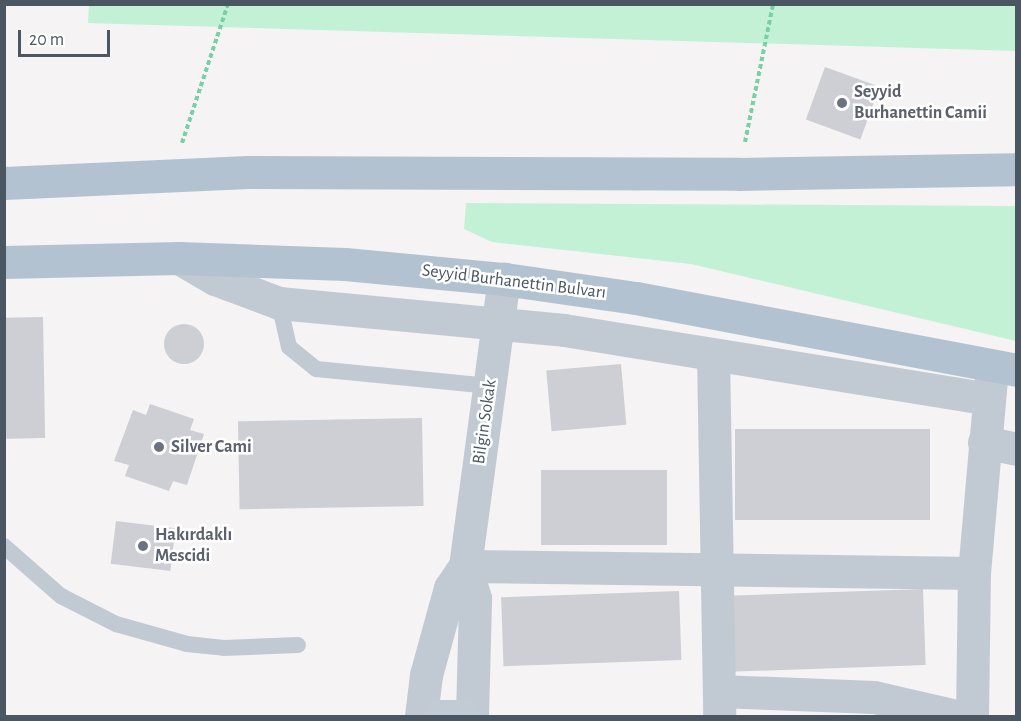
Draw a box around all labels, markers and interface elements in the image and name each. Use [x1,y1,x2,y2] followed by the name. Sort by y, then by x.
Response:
[21,18,112,56] scale bar
[29,31,64,49] text: 20 m
[854,82,987,124] place label: Seyyid Burhanettin Camii
[835,96,849,110] marker: Seyyid Burhanettin Camii
[421,260,607,304] street label: Seyyid Burhanettin Bulvarı
[468,378,502,466] street label: Bilgin Sokak
[171,436,252,458] place label: Silver Cami
[152,440,166,454] marker: Silver Cami
[155,525,232,568] place label: Hakırdaklı Mescidi
[136,539,150,553] marker: Hakırdaklı Mescidi

